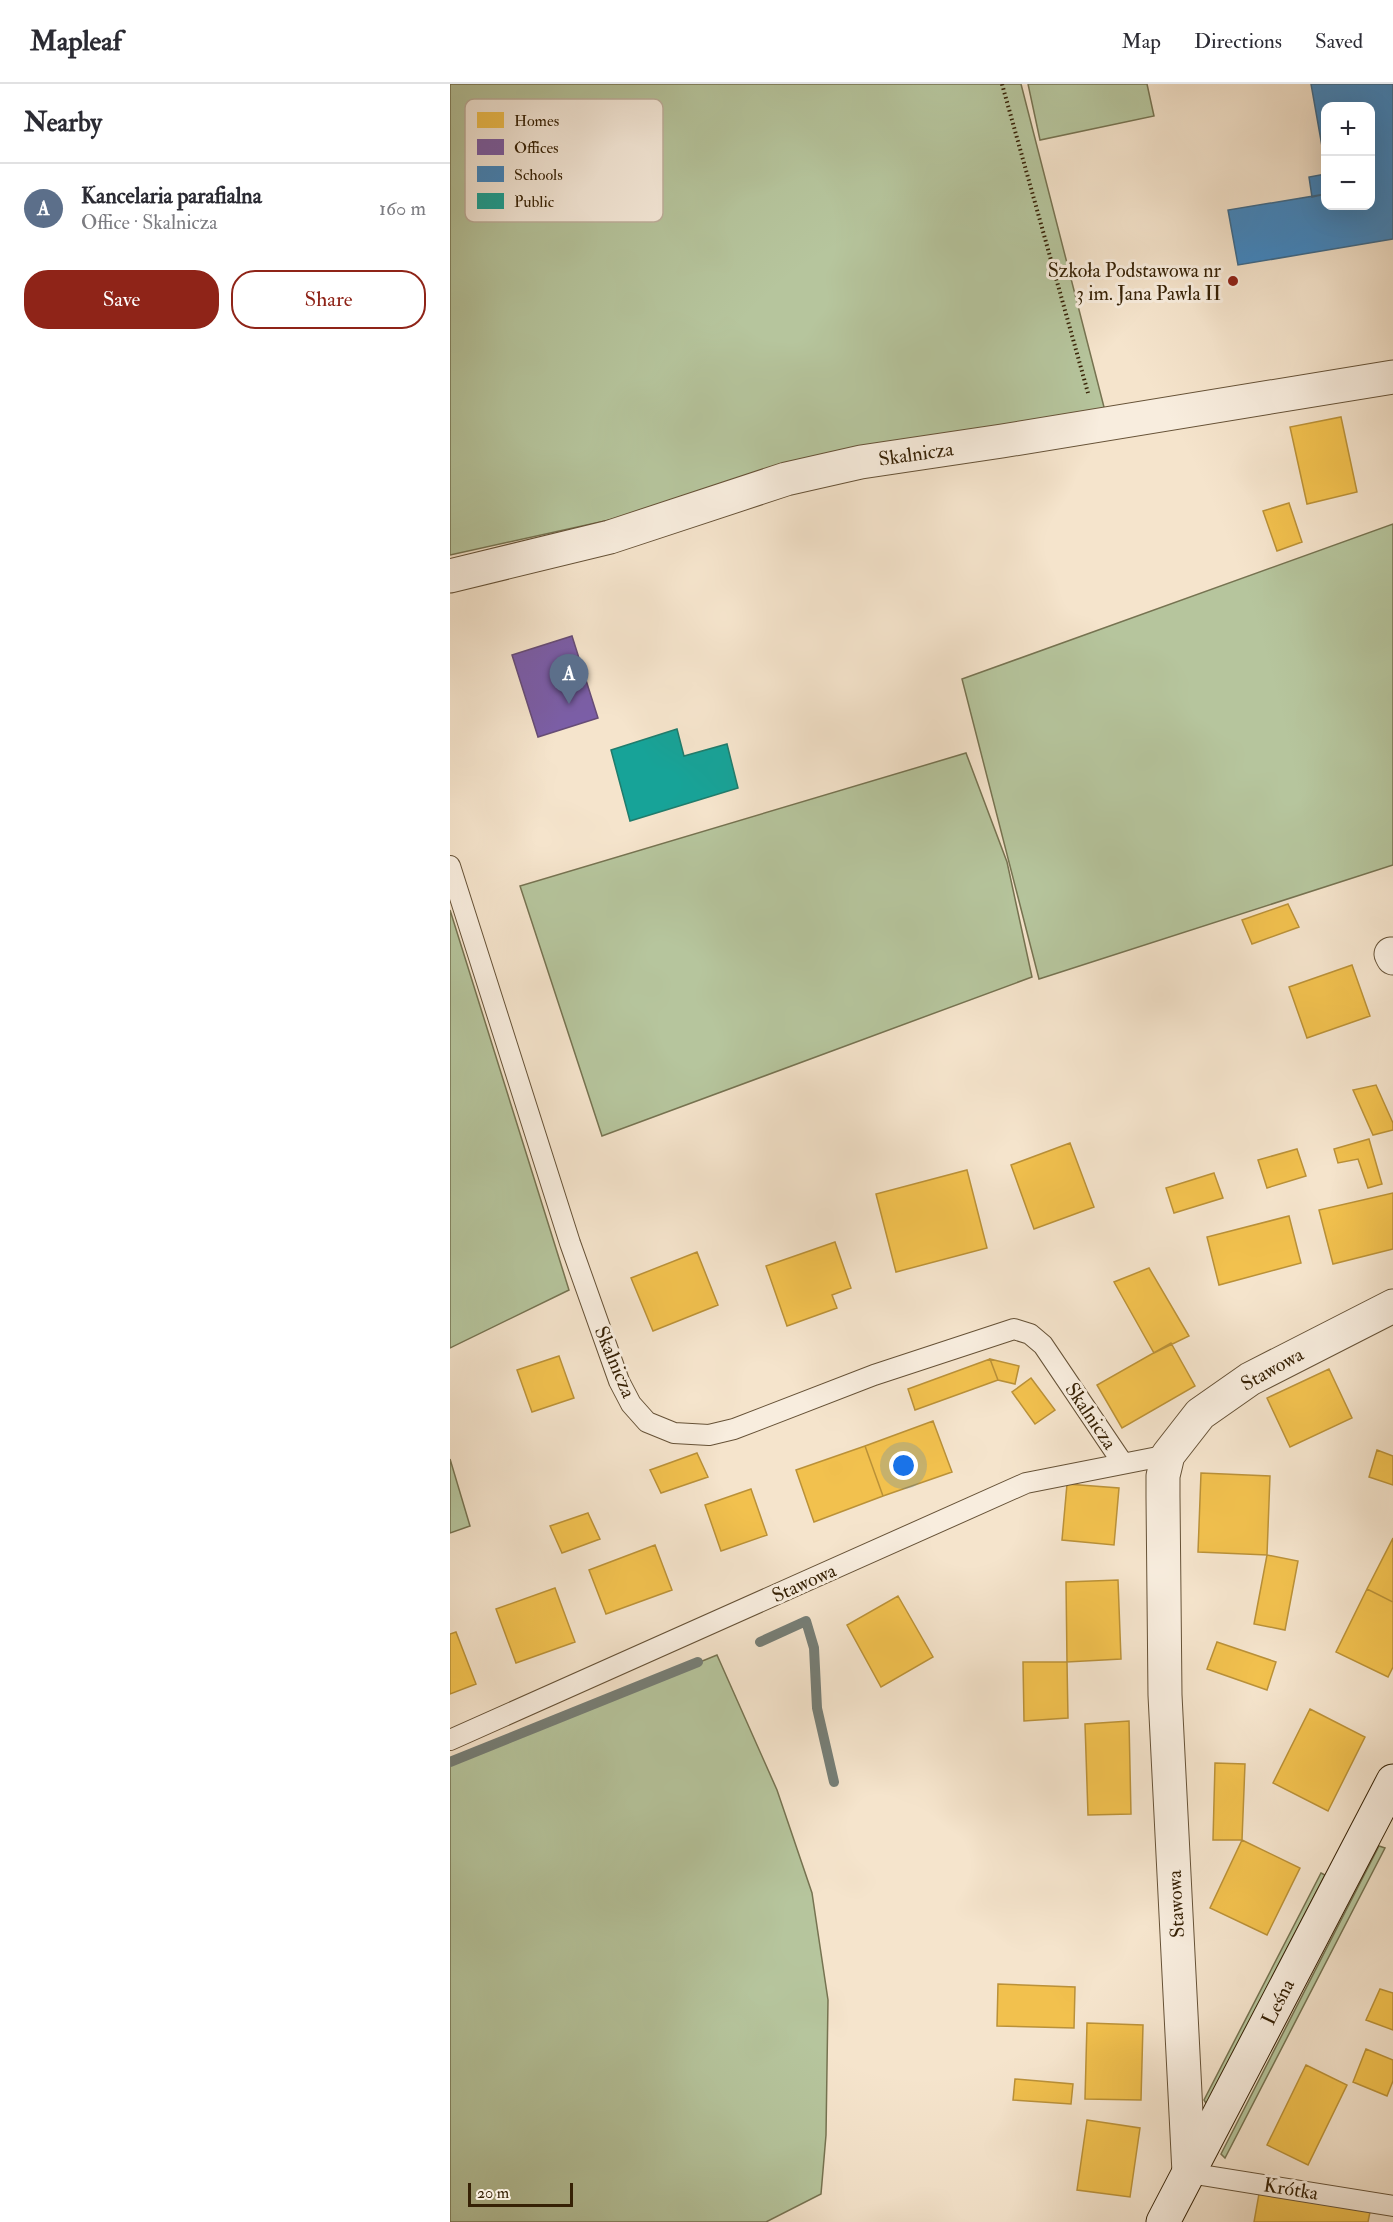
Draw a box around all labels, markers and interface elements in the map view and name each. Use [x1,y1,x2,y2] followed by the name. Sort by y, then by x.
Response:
[30,24,122,59] text: Mapleaf
[1121,28,1161,55] text: Map
[1194,28,1282,55] text: Directions
[1315,28,1363,55] text: Saved
[465,99,663,222] legend
[1321,102,1375,210] map controls
[1321,102,1375,156] button: +
[24,107,102,139] text: Nearby
[514,111,559,131] text: Homes
[514,138,559,158] text: Offices
[1321,156,1375,210] button: −
[514,165,563,185] text: Schools
[81,182,262,210] text: Kancelaria parafialna
[514,192,555,212] text: Public
[37,196,50,221] text: A
[379,196,426,221] text: 160 m
[81,210,218,235] text: Office · Skalnicza
[1048,258,1222,306] place label: Szkoła Podstawowa nr 3 im. Jana Pawla II
[24,270,219,329] button: Save
[231,270,426,329] button: Share
[1226,274,1240,288] marker: Szkoła Podstawowa nr 3 im. Jana Pawla II
[877,436,956,472] street label: Skalnicza
[550,654,588,704] pin: A
[589,1322,642,1402] street label: Skalnicza
[1236,1341,1308,1396] street label: Stawowa
[1060,1378,1123,1455] street label: Skalnicza
[889,1451,918,1480] your location
[768,1557,841,1608] street label: Stawowa
[1162,1869,1190,1939] street label: Stawowa
[1256,1974,1300,2029] street label: Leśna
[1262,2172,1321,2206] street label: Krótka
[468,2180,573,2208] scale bar
[477,2183,509,2203] text: 20 m

